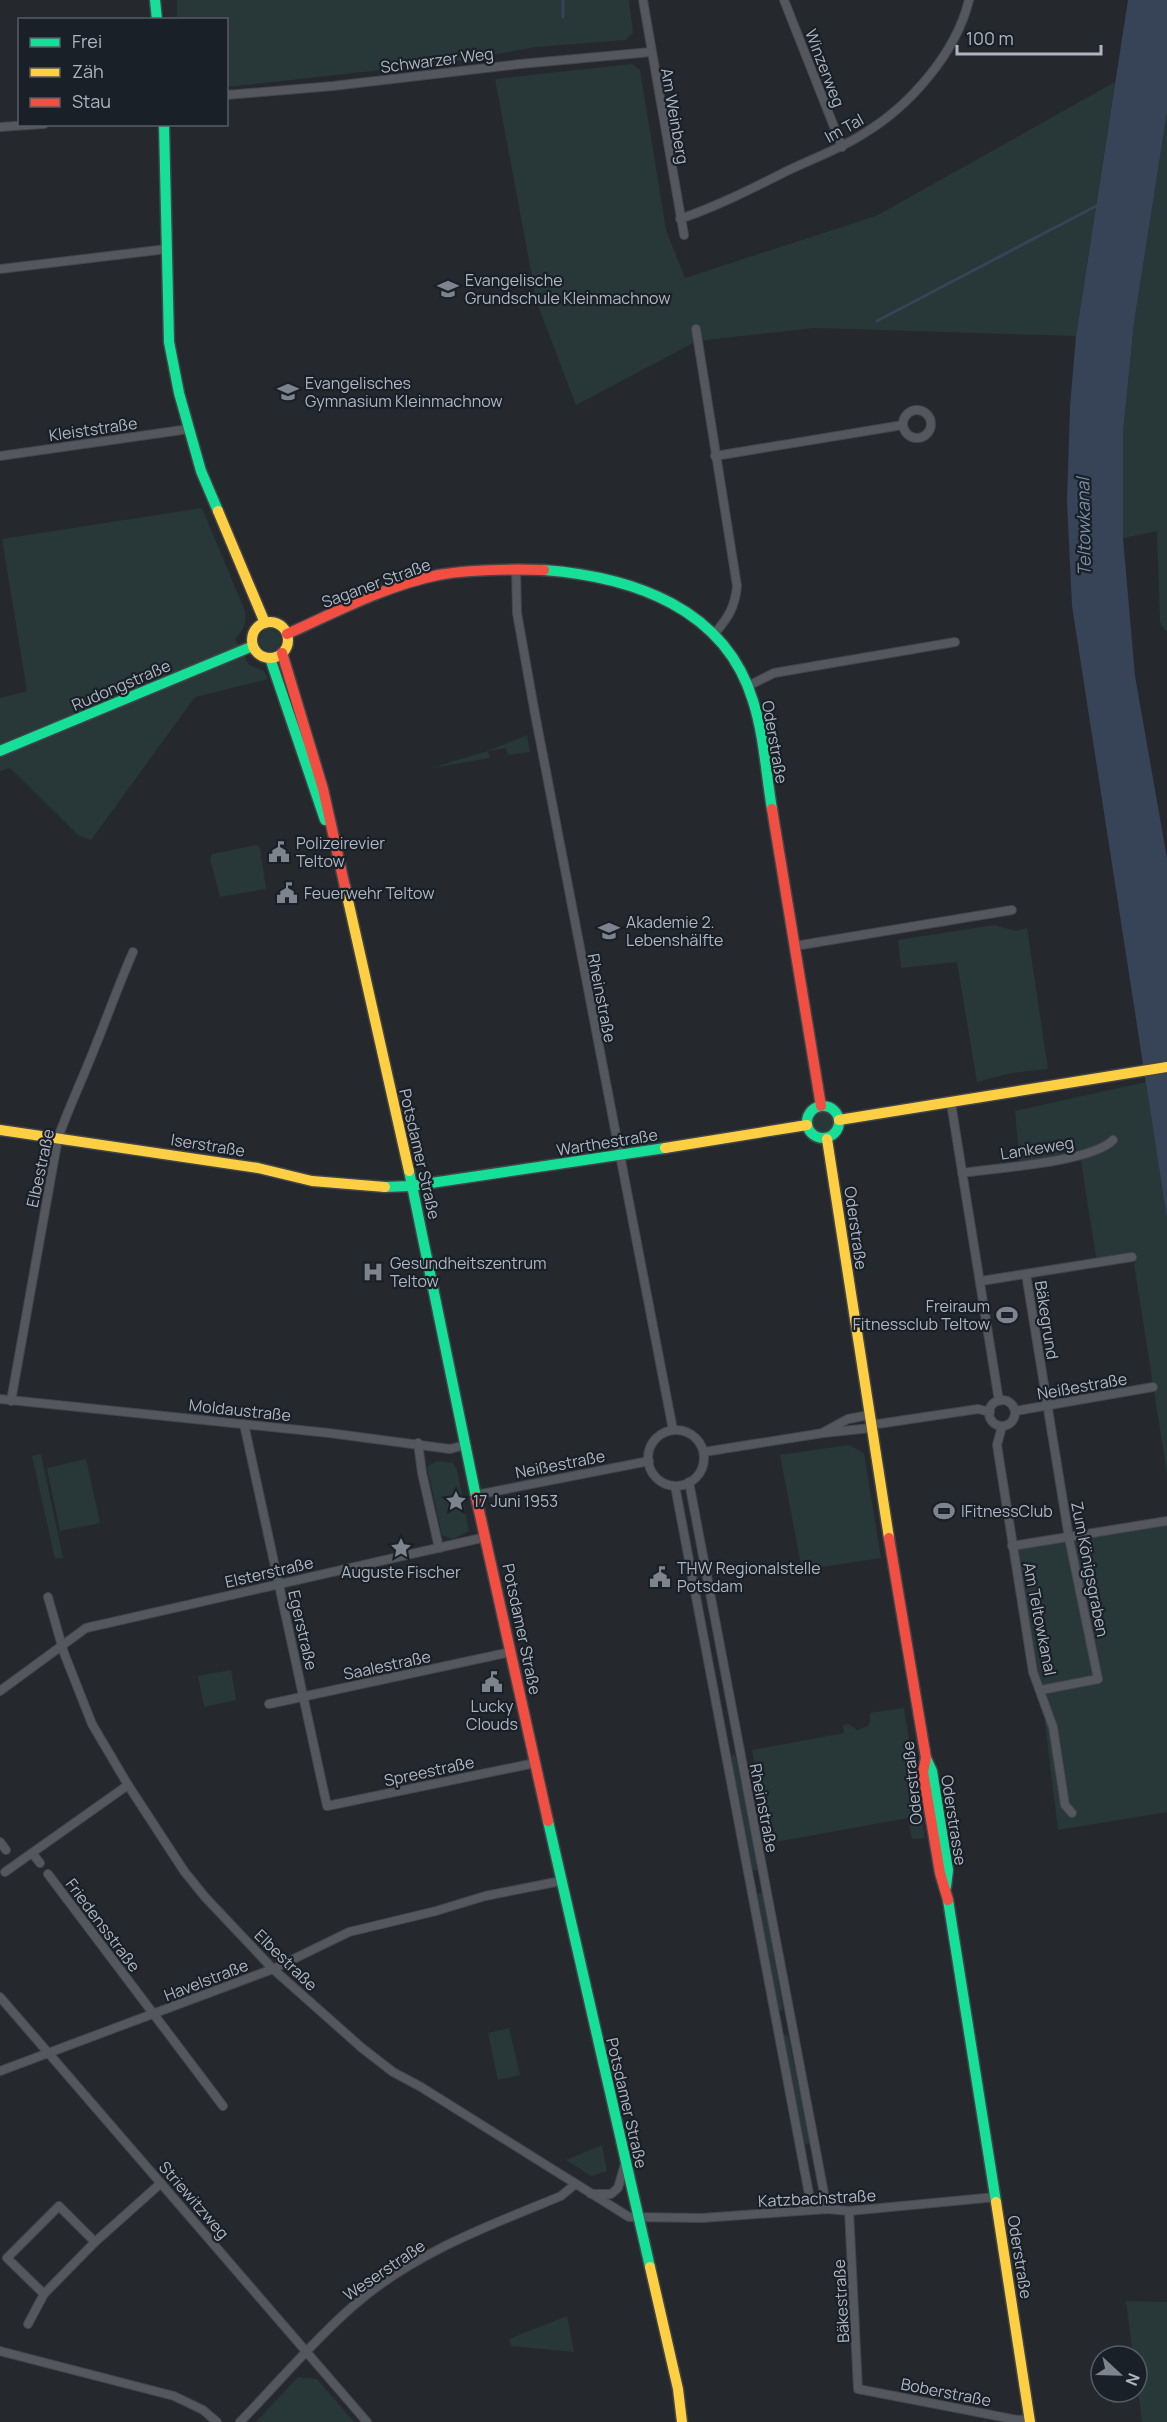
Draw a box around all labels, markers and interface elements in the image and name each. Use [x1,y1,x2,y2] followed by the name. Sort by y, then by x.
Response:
[18,18,228,126] legend
[957,18,1101,56] scale bar
[800,26,850,110] street label: Winzerweg
[966,26,1014,50] text: 100 m
[72,29,102,53] text: Frei
[379,42,495,78] street label: Schwarzer Weg
[72,59,104,83] text: Zäh
[656,66,694,166] street label: Am Weinberg
[72,89,111,113] text: Stau
[820,108,868,148] street label: Im Tal
[465,269,671,309] place label: Evangelische Grundschule Kleinmachnow
[436,277,460,301] school or university icon: Evangelische Grundschule Kleinmachnow
[305,372,503,412] place label: Evangelisches Gymnasium Kleinmachnow
[276,380,300,404] school or university icon: Evangelisches Gymnasium Kleinmachnow
[47,412,139,446] street label: Kleiststraße
[1070,475,1096,577] water label: Teltowkanal
[318,553,434,613] street label: Saganer Straße
[68,654,174,716] street label: Rudongstraße
[757,699,793,785] street label: Oderstraße
[296,832,385,872] place label: Polizeirevier Teltow
[267,840,291,864] public building icon: Polizeirevier Teltow
[275,881,299,905] public building icon: Feuerwehr Teltow
[304,882,434,904] place label: Feuerwehr Teltow
[626,911,723,951] place label: Akademie 2. Lebenshälfte
[597,919,621,943] school or university icon: Akademie 2. Lebenshälfte
[583,952,621,1044] street label: Rheinstraße
[394,1086,446,1222] street label: Potsdamer Straße
[555,1123,659,1161] street label: Warthestraße
[21,1127,59,1209] street label: Elbestraße
[169,1128,247,1162] street label: Iserstraße
[999,1131,1075,1165] street label: Lankeweg
[839,1185,873,1271] street label: Oderstraße
[390,1252,547,1292] place label: Gesundheitszentrum Teltow
[361,1260,385,1284] hospital icon: Gesundheitszentrum Teltow
[1030,1279,1064,1361] street label: Bäkegrund
[853,1295,990,1335] place label: Freiraum Fitnessclub Teltow
[995,1303,1019,1327] sports icon: Freiraum Fitnessclub Teltow
[1035,1367,1129,1405] street label: Neißestraße
[188,1394,292,1426] street label: Moldaustraße
[513,1445,607,1483] street label: Neißestraße
[444,1489,468,1513] place icon: 17 Juni 1953
[473,1490,558,1512] place label: 17 Juni 1953
[932,1499,956,1523] sports icon: IFitnessClub
[1066,1499,1114,1639] street label: Zum Königsgraben
[961,1500,1053,1522] place label: IFitnessClub
[389,1536,413,1560] place icon: Auguste Fischer
[223,1551,315,1593] street label: Elsterstraße
[677,1557,821,1597] place label: THW Regionalstelle Potsdam
[341,1561,461,1583] place label: Auguste Fischer
[497,1561,547,1697] street label: Potsdamer Straße
[1018,1561,1062,1677] street label: Am Teltowkanal
[648,1565,672,1589] public building icon: THW Regionalstelle Potsdam
[283,1588,323,1672] street label: Egerstraße
[341,1645,433,1685] street label: Saalestraße
[480,1670,504,1694] public building icon: Lucky Clouds
[466,1695,518,1735] place label: Lucky Clouds
[897,1740,927,1826] street label: Oderstraße
[382,1751,476,1791] street label: Spreestraße
[745,1762,783,1854] street label: Rheinstraße
[936,1773,972,1867] street label: Oderstrasse
[61,1874,145,1976] street label: Friedensstraße
[250,1924,322,1996] street label: Elbestraße
[161,1954,251,2006] street label: Havelstraße
[601,2035,653,2171] street label: Potsdamer Straße
[154,2156,234,2244] street label: Striewitzweg
[757,2184,877,2212] street label: Katzbachstraße
[1003,2214,1037,2300] street label: Oderstraße
[339,2234,429,2306] street label: Weserstraße
[828,2259,854,2343] street label: Bäkestraße
[1089,2344,1149,2404] north arrow
[1121,2370,1145,2389] text: N
[899,2372,993,2412] street label: Boberstraße

